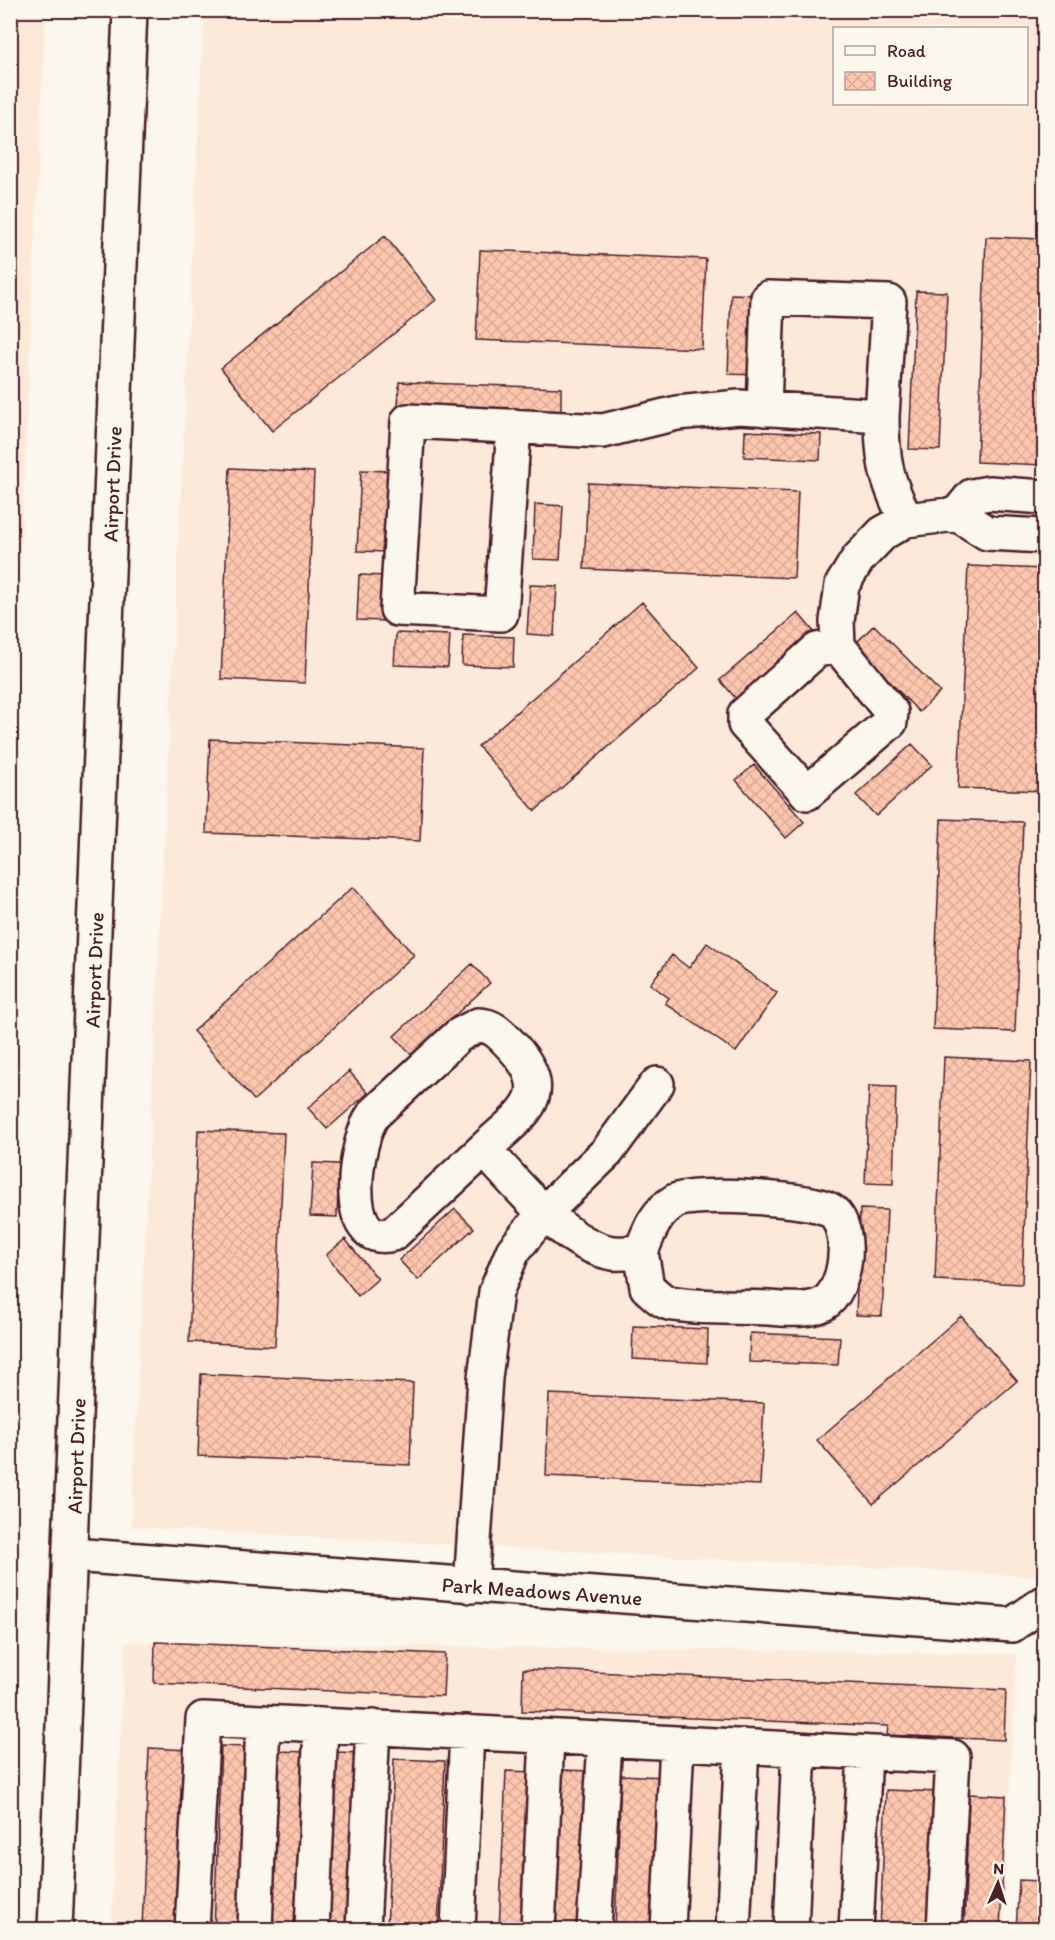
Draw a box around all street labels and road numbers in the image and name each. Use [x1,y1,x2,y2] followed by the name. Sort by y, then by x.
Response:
[97,426,127,542] street label: Airport Drive
[79,912,109,1028] street label: Airport Drive
[61,1398,91,1514] street label: Airport Drive
[441,1572,643,1610] street label: Park Meadows Avenue

